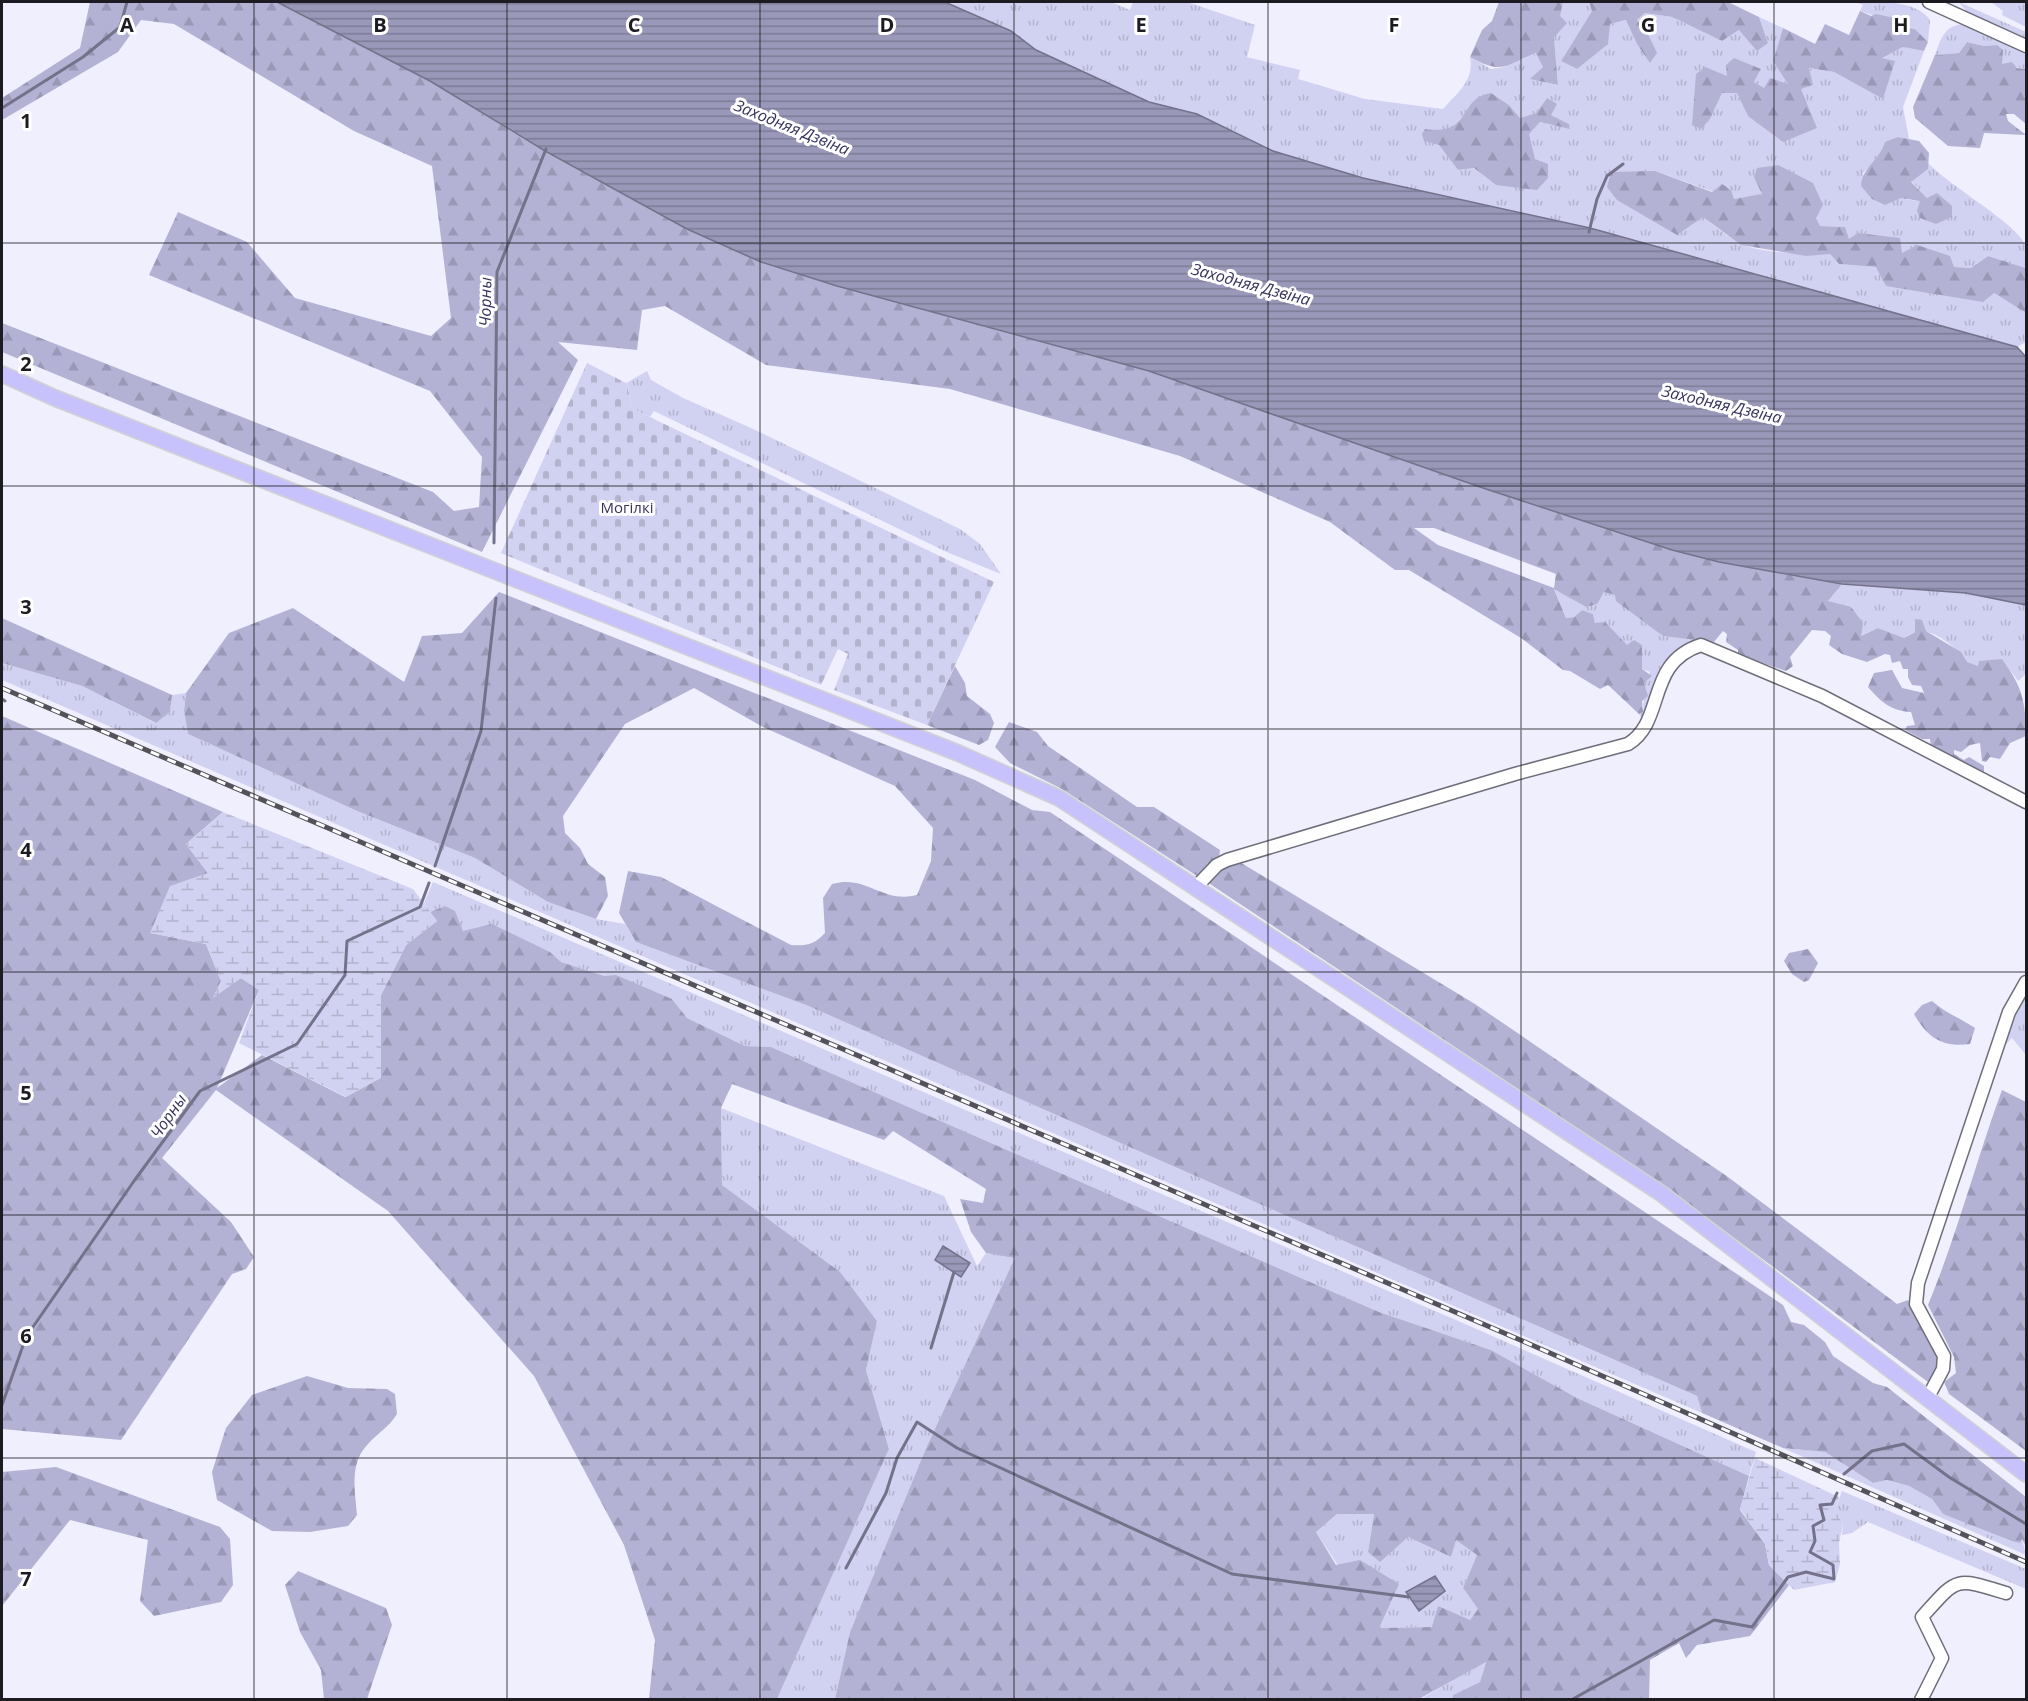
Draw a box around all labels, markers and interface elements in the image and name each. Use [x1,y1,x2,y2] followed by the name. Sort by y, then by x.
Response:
[120,11,134,38] text: A
[373,11,387,38] text: B
[628,11,641,38] text: C
[880,11,894,38] text: D
[1135,11,1147,38] text: E
[1389,11,1399,38] text: F
[1641,11,1655,38] text: G
[1893,11,1909,38] text: H
[730,94,853,160] water label: Заходняя Дзвіна
[20,107,32,134] text: 1
[1188,257,1313,310] water label: Заходняя Дзвіна
[474,277,496,327] water label: Чорны
[20,350,32,377] text: 2
[1659,379,1784,428] water label: Заходняя Дзвіна
[601,497,653,517] park label: Могілкі
[20,593,32,620] text: 3
[20,836,32,863] text: 4
[20,1079,32,1106] text: 5
[145,1089,191,1143] water label: Чорны
[20,1322,32,1349] text: 6
[20,1565,32,1592] text: 7

